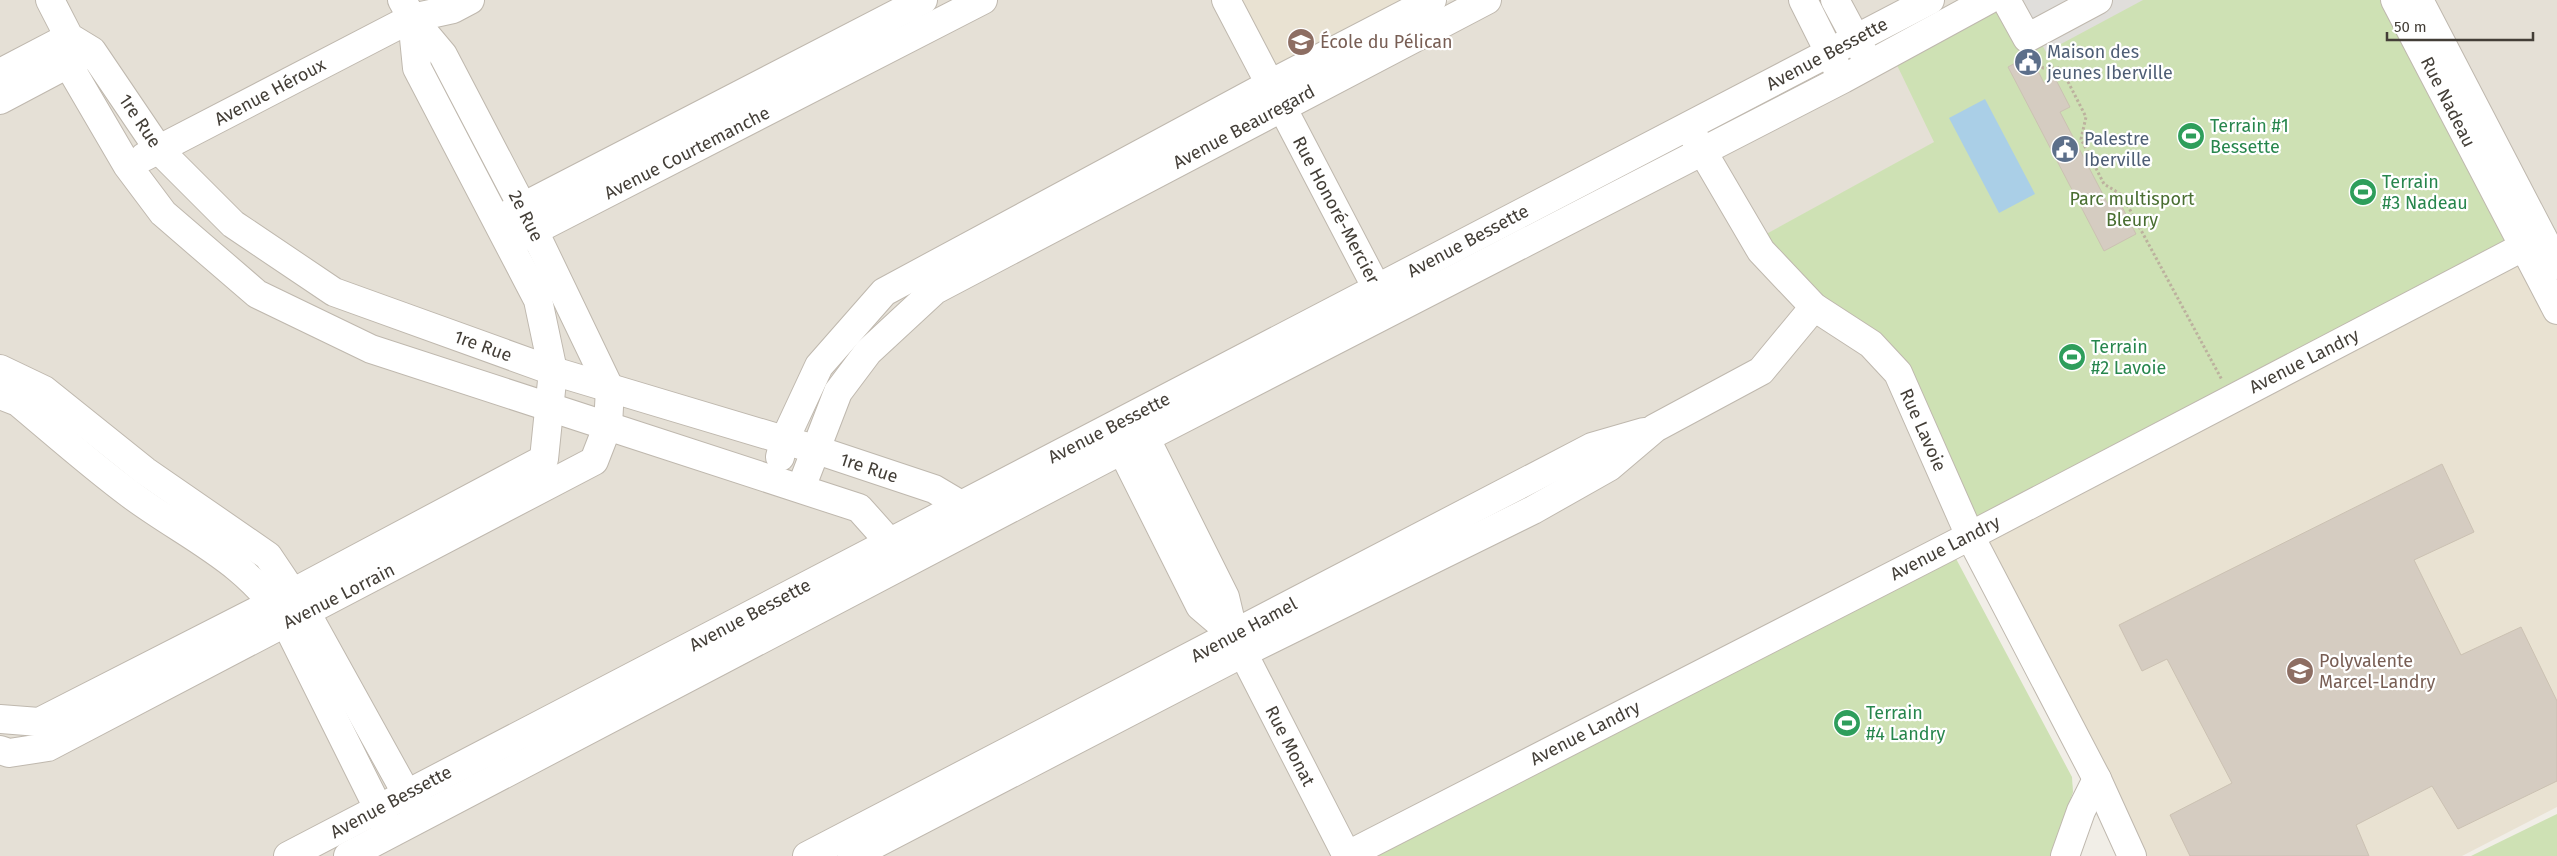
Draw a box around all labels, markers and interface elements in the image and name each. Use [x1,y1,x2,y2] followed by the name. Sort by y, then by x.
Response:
[2387,10,2533,42] scale bar
[1763,13,1891,95] street label: Avenue Bessette
[2394,18,2427,36] text: 50 m
[1286,27,1316,57] school or university icon: École du Pélican
[1320,30,1453,53] place label: École du Pélican
[2046,41,2173,84] place label: Maison des jeunes Iberville
[2013,47,2043,77] public building icon: Maison des jeunes Iberville
[211,53,330,131] street label: Avenue Héroux
[2416,53,2480,151] street label: Rue Nadeau
[1169,80,1319,174] street label: Avenue Beauregard
[114,90,166,152] street label: 1re Rue
[601,102,773,204] street label: Avenue Courtemanche
[2210,115,2289,158] place label: Terrain #1 Bessette
[2176,121,2206,151] sports icon: Terrain #1 Bessette
[2084,128,2151,171] place label: Palestre Iberville
[1288,132,1384,288] street label: Rue Honoré-Mercier
[2050,134,2080,164] public building icon: Palestre Iberville
[2382,171,2468,214] place label: Terrain #3 Nadeau
[2348,177,2378,207] sports icon: Terrain #3 Nadeau
[504,187,548,245] street label: 2e Rue
[2070,188,2195,231] park label: Parc multisport Bleury
[1404,200,1532,282] street label: Avenue Bessette
[2245,324,2363,398] street label: Avenue Landry
[451,325,515,367] street label: 1re Rue
[2091,336,2166,379] place label: Terrain #2 Lavoie
[2057,342,2087,372] sports icon: Terrain #2 Lavoie
[1895,385,1951,475] street label: Rue Lavoie
[1044,388,1174,468] street label: Avenue Bessette
[837,448,901,488] street label: 1re Rue
[1886,511,2004,585] street label: Avenue Landry
[280,558,398,634] street label: Avenue Lorrain
[686,574,814,656] street label: Avenue Bessette
[1187,593,1301,667] street label: Avenue Hamel
[2319,650,2435,693] place label: Polyvalente Marcel-Landry
[2285,656,2315,686] school or university icon: Polyvalente Marcel-Landry
[1526,696,1644,770] street label: Avenue Landry
[1260,702,1320,790] street label: Rue Monat
[1866,702,1946,745] place label: Terrain #4 Landry
[1832,708,1862,738] sports icon: Terrain #4 Landry
[327,761,455,843] street label: Avenue Bessette

